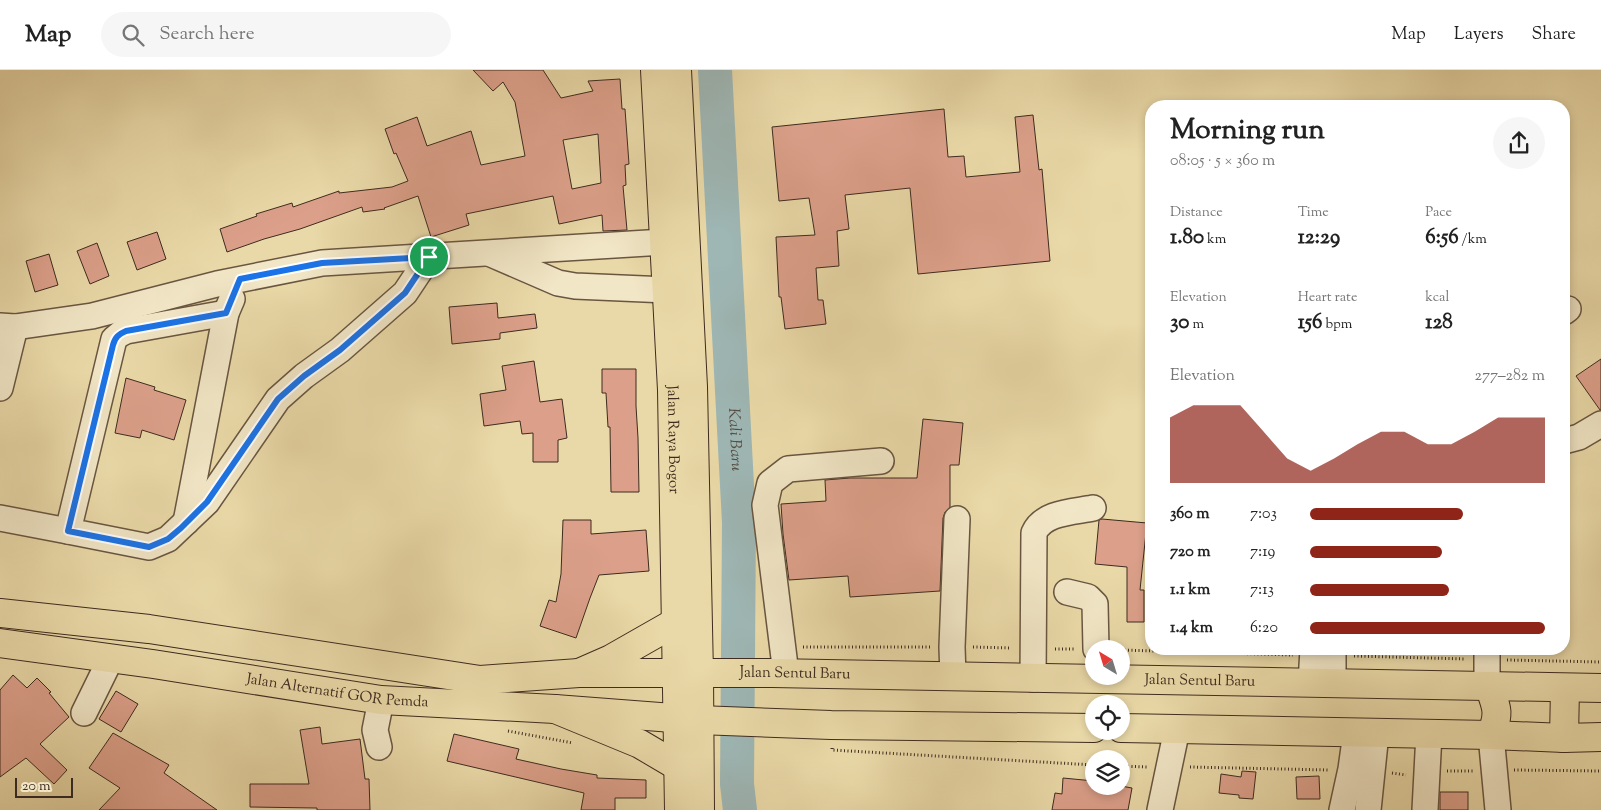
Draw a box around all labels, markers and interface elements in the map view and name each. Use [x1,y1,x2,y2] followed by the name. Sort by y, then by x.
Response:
[101,12,451,57] search box
[25,18,71,52] text: Map
[119,21,147,49] icon: search
[159,21,255,48] text: Search here
[1391,22,1426,48] text: Map
[1454,22,1504,48] text: Layers
[1532,22,1576,48] text: Share
[1170,111,1325,151] text: Morning run
[1493,117,1545,169] button: share
[1170,150,1275,173] text: 08:05 · 5 × 360 m
[1170,203,1223,223] text: Distance
[1298,203,1329,223] text: Time
[1425,203,1452,223] text: Pace
[1170,223,1204,253] text: 1.80
[1298,223,1340,253] text: 12:29
[1425,223,1459,253] text: 6:56
[1204,230,1226,250] text: km
[1459,230,1487,250] text: /km
[408,236,450,278] pin
[415,243,443,271] icon: arrive
[1170,288,1227,308] text: Elevation
[1298,288,1357,308] text: Heart rate
[1425,288,1449,308] text: kcal
[1170,308,1189,338] text: 30
[1298,308,1322,338] text: 156
[1425,308,1453,338] text: 128
[1189,315,1204,335] text: m
[1322,315,1352,335] text: bpm
[1170,365,1235,388] text: Elevation
[1474,365,1545,388] text: 277–282 m
[661,384,684,494] street label: Jalan Raya Bogor
[721,407,748,472] water label: Kali Baru
[1170,503,1209,526] text: 360 m
[1250,503,1277,526] text: 7:03
[1170,541,1210,564] text: 720 m
[1250,541,1275,564] text: 7:19
[1170,579,1210,602] text: 1.1 km
[1250,579,1274,602] text: 7:13
[1170,617,1213,640] text: 1.4 km
[1250,617,1278,640] text: 6:20
[1085,640,1130,685] north arrow
[1085,640,1130,795] map controls
[739,662,851,685] street label: Jalan Sentul Baru
[244,668,429,713] street label: Jalan Alternatif GOR Pemda
[1143,669,1256,692] street label: Jalan Sentul Baru
[1085,695,1130,740] button: locate
[1085,750,1130,795] button: layers
[15,775,72,798] scale bar
[22,777,51,797] text: 20 m

